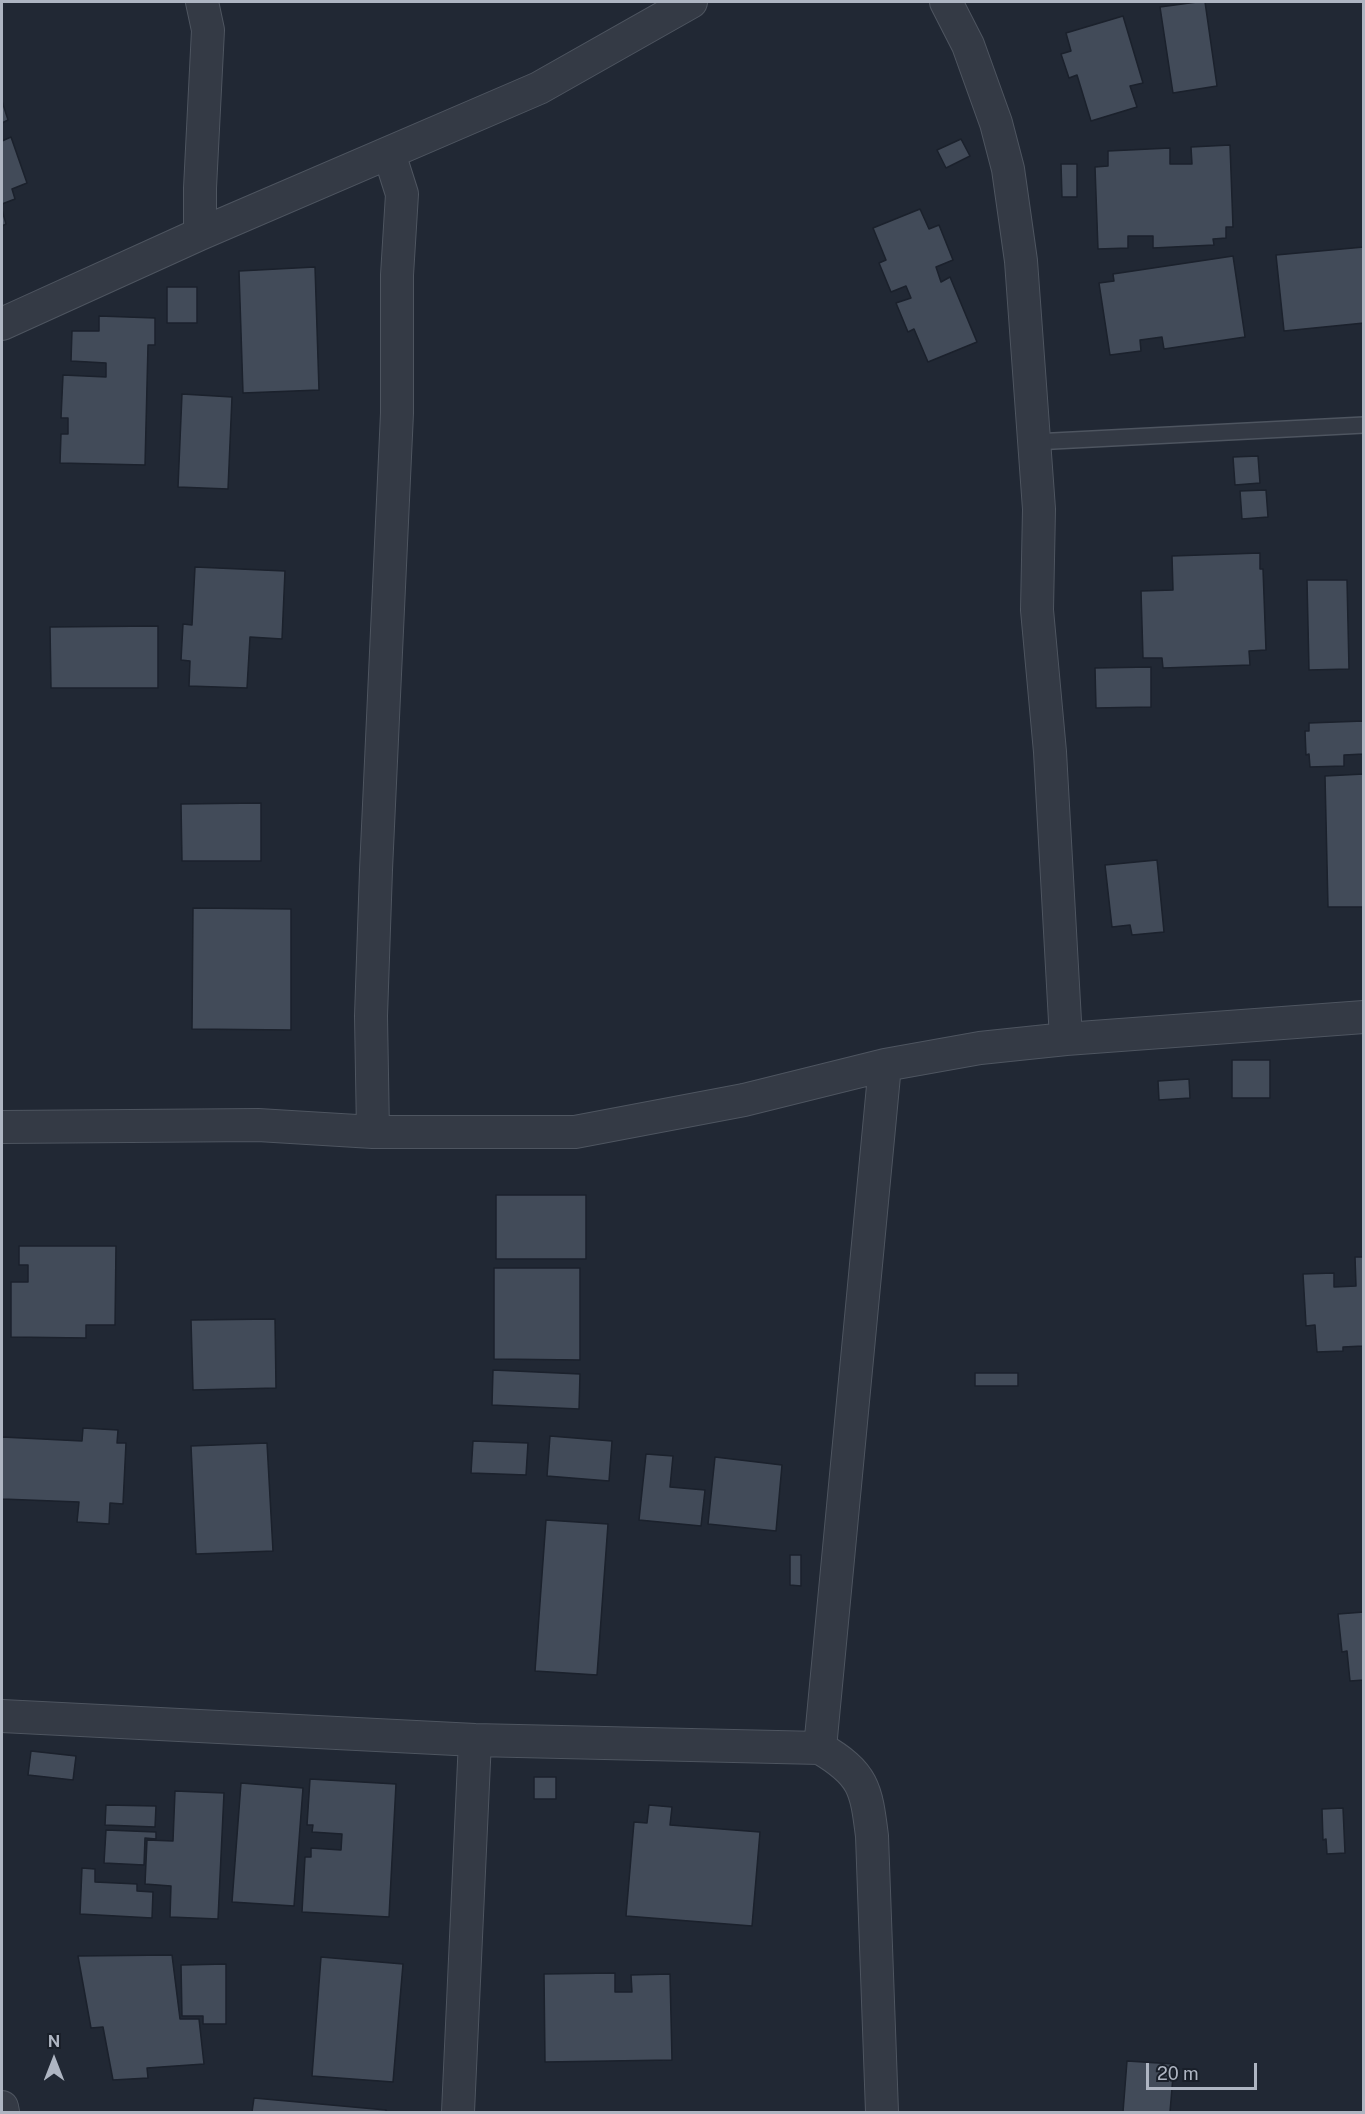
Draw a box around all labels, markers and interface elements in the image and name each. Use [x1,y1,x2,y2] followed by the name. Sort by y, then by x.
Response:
[24,2030,84,2090] north arrow
[48,2032,60,2051] text: N
[1149,2051,1260,2089] scale bar
[1157,2063,1199,2084] text: 20 m

